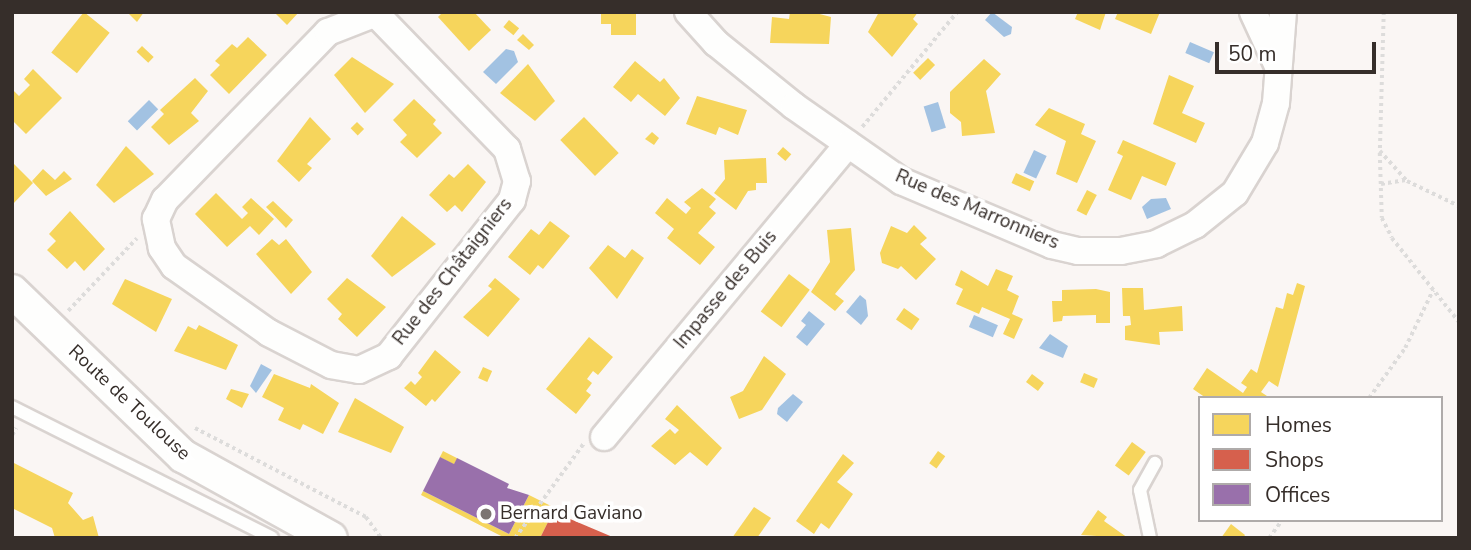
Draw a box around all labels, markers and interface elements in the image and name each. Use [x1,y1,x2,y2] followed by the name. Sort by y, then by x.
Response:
[1219,28,1380,72] scale bar
[1228,40,1277,68] text: 50 m
[892,165,1062,255] street label: Rue des Marronniers
[388,194,518,350] street label: Rue des Châtaigniers
[670,226,782,354] street label: Impasse des Buis
[63,341,195,465] street label: Route de Toulouse
[1198,396,1443,522] legend
[1265,411,1332,439] text: Homes
[1265,446,1324,474] text: Shops
[1265,481,1330,509] text: Offices
[500,503,643,525] place label: Bernard Gaviano
[478,506,494,522] marker: Bernard Gaviano

